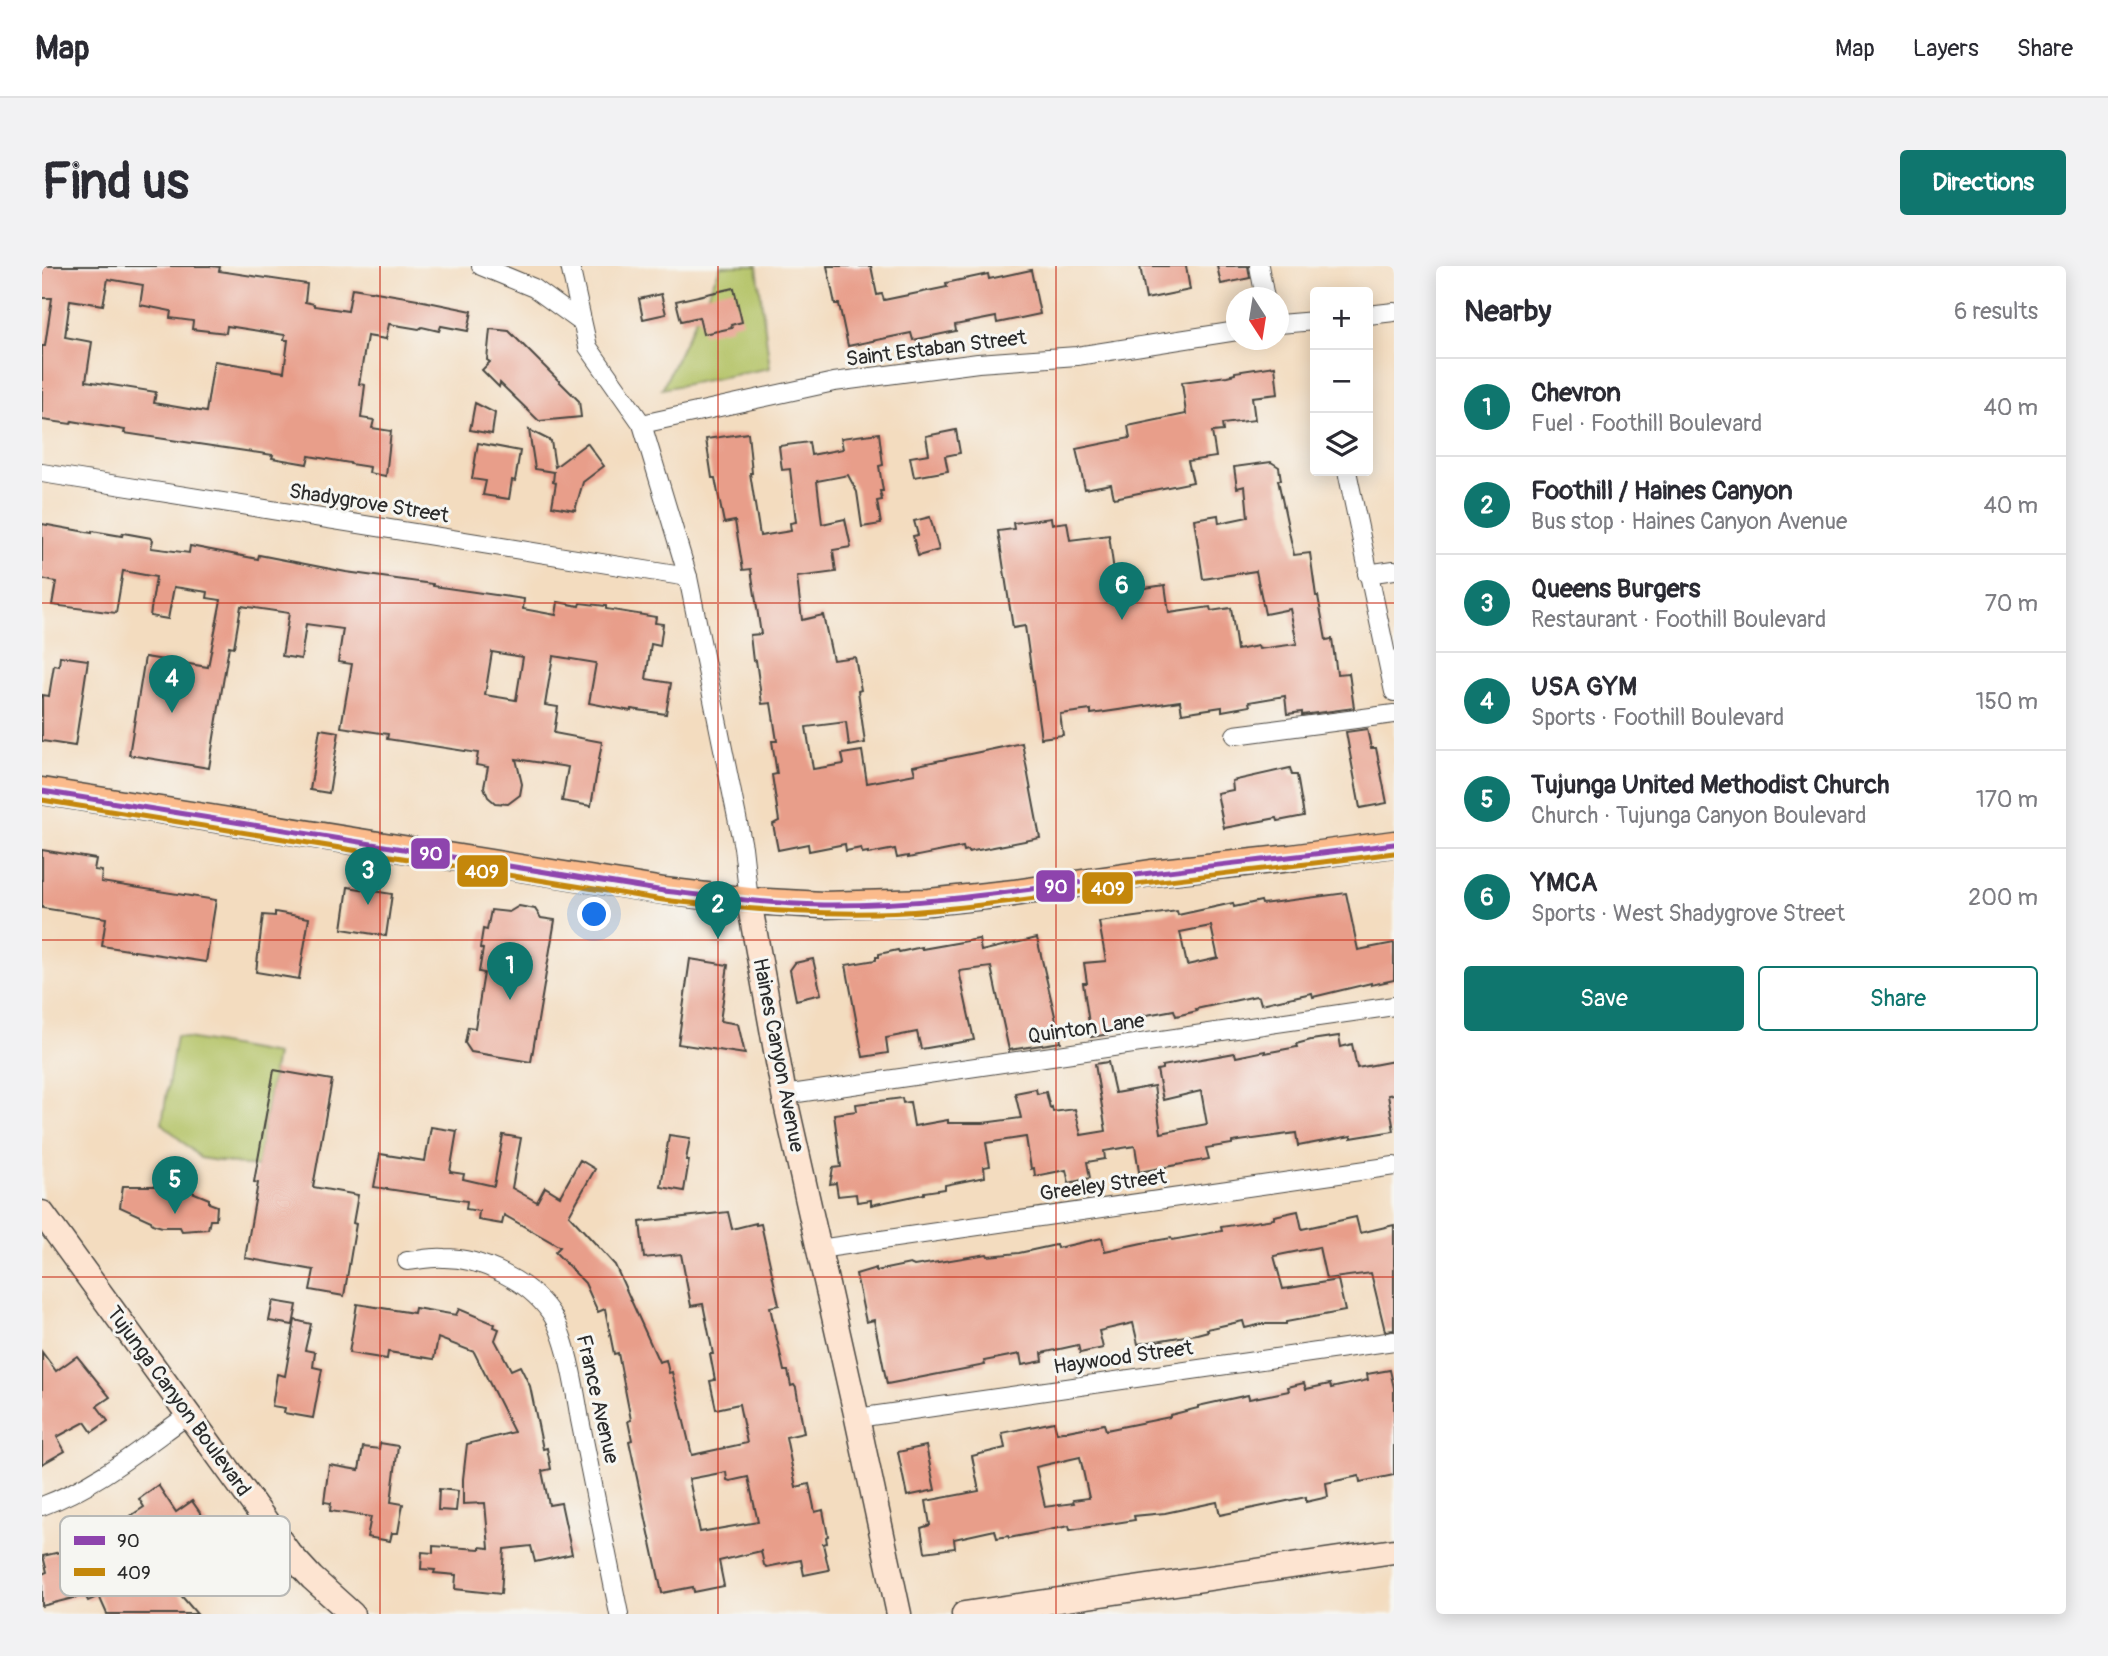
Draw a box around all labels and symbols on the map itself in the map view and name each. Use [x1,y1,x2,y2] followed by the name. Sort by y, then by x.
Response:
[1226,287,1289,350] north arrow
[844,324,1028,373] street label: Saint Estaban Street
[287,478,451,530] street label: Shadygrove Street
[1099,562,1145,620] pin: 6
[149,655,195,713] pin: 4
[410,837,451,870] line badge: 90
[420,842,442,866] text: 90
[345,847,391,905] pin: 3
[456,854,509,888] line badge: 409
[465,860,499,884] text: 409
[1035,869,1076,903] line badge: 90
[1081,871,1134,905] line badge: 409
[1045,875,1067,899] text: 90
[1091,877,1125,901] text: 409
[695,881,741,939] pin: 2
[577,897,611,931] your location
[487,942,533,1000] pin: 1
[746,956,811,1155] street label: Haines Canyon Avenue
[1026,1007,1147,1050] street label: Quinton Lane
[152,1156,198,1214] pin: 5
[1038,1163,1169,1208] street label: Greeley Street
[100,1301,257,1502] street label: Tujunga Canyon Boulevard
[570,1332,626,1467] street label: France Avenue
[1052,1334,1195,1381] street label: Haywood Street
[60,1516,290,1596] legend
[117,1529,140,1553] text: 90
[117,1561,151,1585] text: 409

